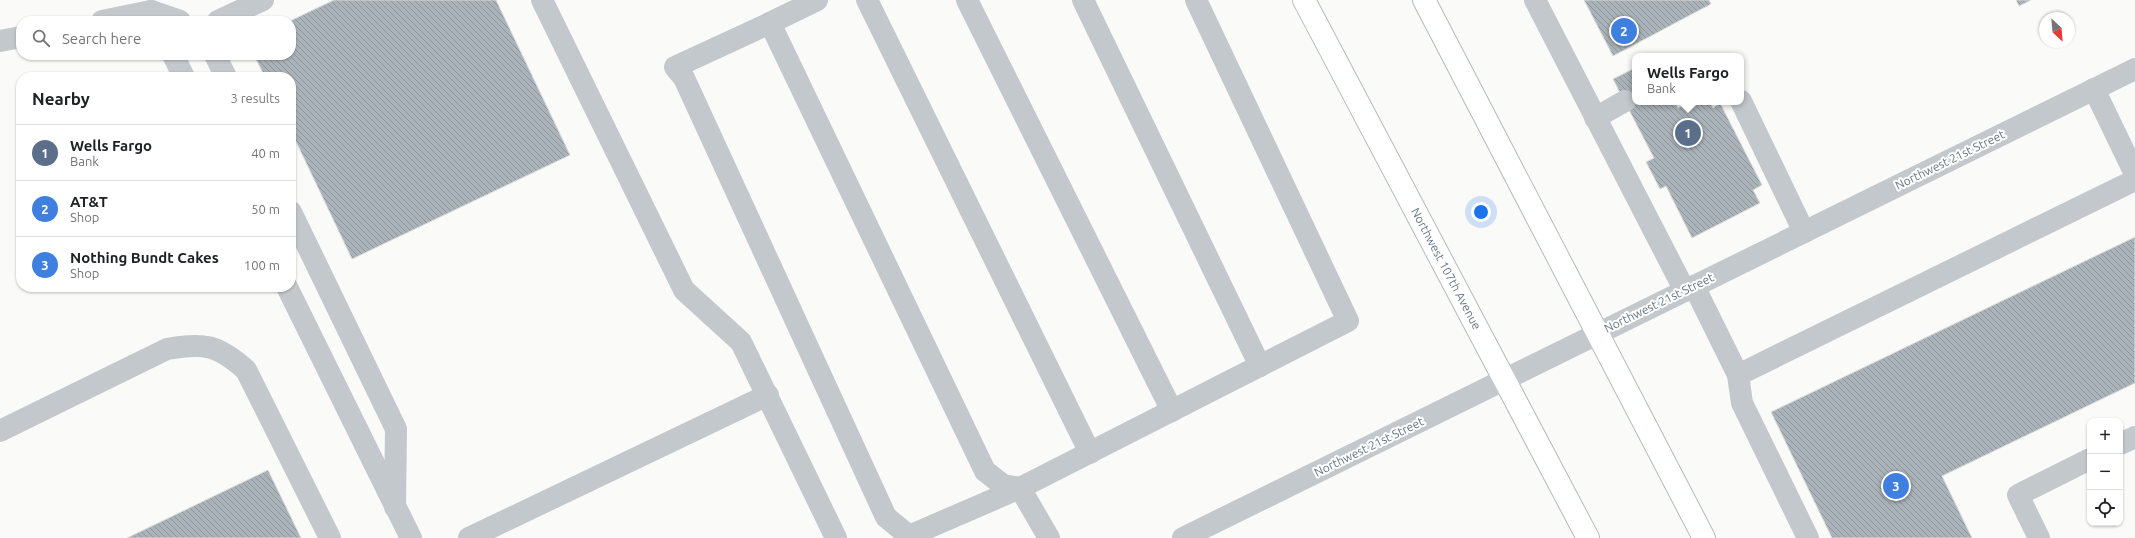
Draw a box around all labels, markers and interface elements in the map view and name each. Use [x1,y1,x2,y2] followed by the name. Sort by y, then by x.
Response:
[2039,12,2075,48] north arrow
[16,16,296,60] search box
[1611,16,1637,46] pin: 2
[30,27,52,49] icon: search
[62,30,141,47] text: Search here
[1632,53,1744,105] popup
[1647,64,1729,81] text: Wells Fargo
[1647,81,1676,95] text: Bank
[32,89,90,108] text: Nearby
[230,91,280,105] text: 3 results
[1675,118,1701,148] pin: 1
[1893,127,2007,192] street label: Northwest 21st Street
[70,137,152,154] text: Wells Fargo
[41,146,49,160] text: 1
[251,146,280,160] text: 40 m
[70,154,99,168] text: Bank
[70,193,108,210] text: AT&T
[41,202,49,216] text: 2
[251,202,280,216] text: 50 m
[1471,202,1491,222] your location
[1409,206,1484,332] street label: Northwest 107th Avenue
[70,210,99,224] text: Shop
[70,249,219,266] text: Nothing Bundt Cakes
[41,258,49,272] text: 3
[244,258,280,272] text: 100 m
[70,266,99,280] text: Shop
[1602,270,1716,335] street label: Northwest 21st Street
[1312,414,1426,479] street label: Northwest 21st Street
[2087,418,2123,526] map controls
[2087,418,2123,454] button: +
[2087,454,2123,490] button: −
[1883,471,1909,501] pin: 3
[2087,490,2123,526] button: locate

